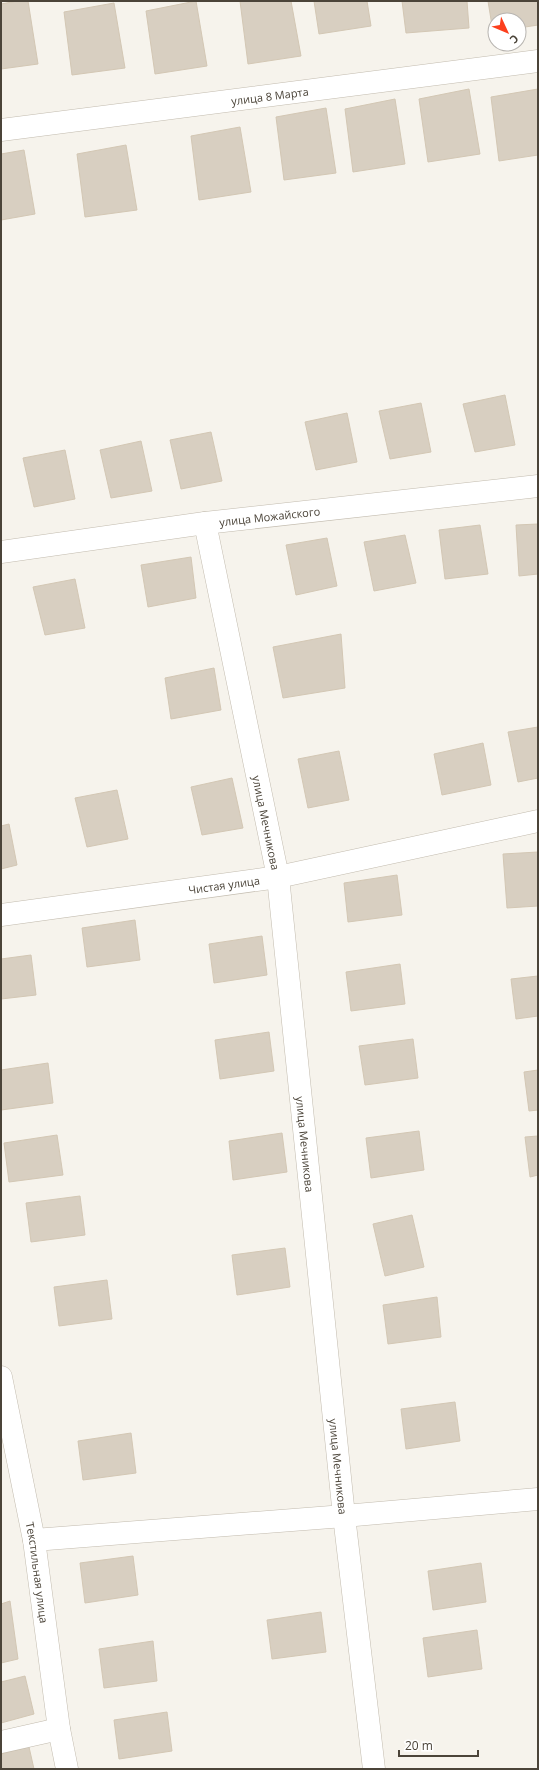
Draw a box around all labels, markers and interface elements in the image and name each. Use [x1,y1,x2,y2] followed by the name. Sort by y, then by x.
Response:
[487,12,527,52] north arrow
[507,32,522,47] text: С
[230,83,309,108] street label: улица 8 Марта
[218,503,321,529] street label: улица Можайского
[250,774,284,871] street label: улица Мечникова
[187,872,261,897] street label: Чистая улица
[293,1096,318,1193] street label: улица Мечникова
[326,1418,351,1515] street label: улица Мечникова
[23,1521,52,1624] street label: Текстильная улица
[399,1732,478,1758] scale bar
[405,1737,433,1754] text: 20 m

